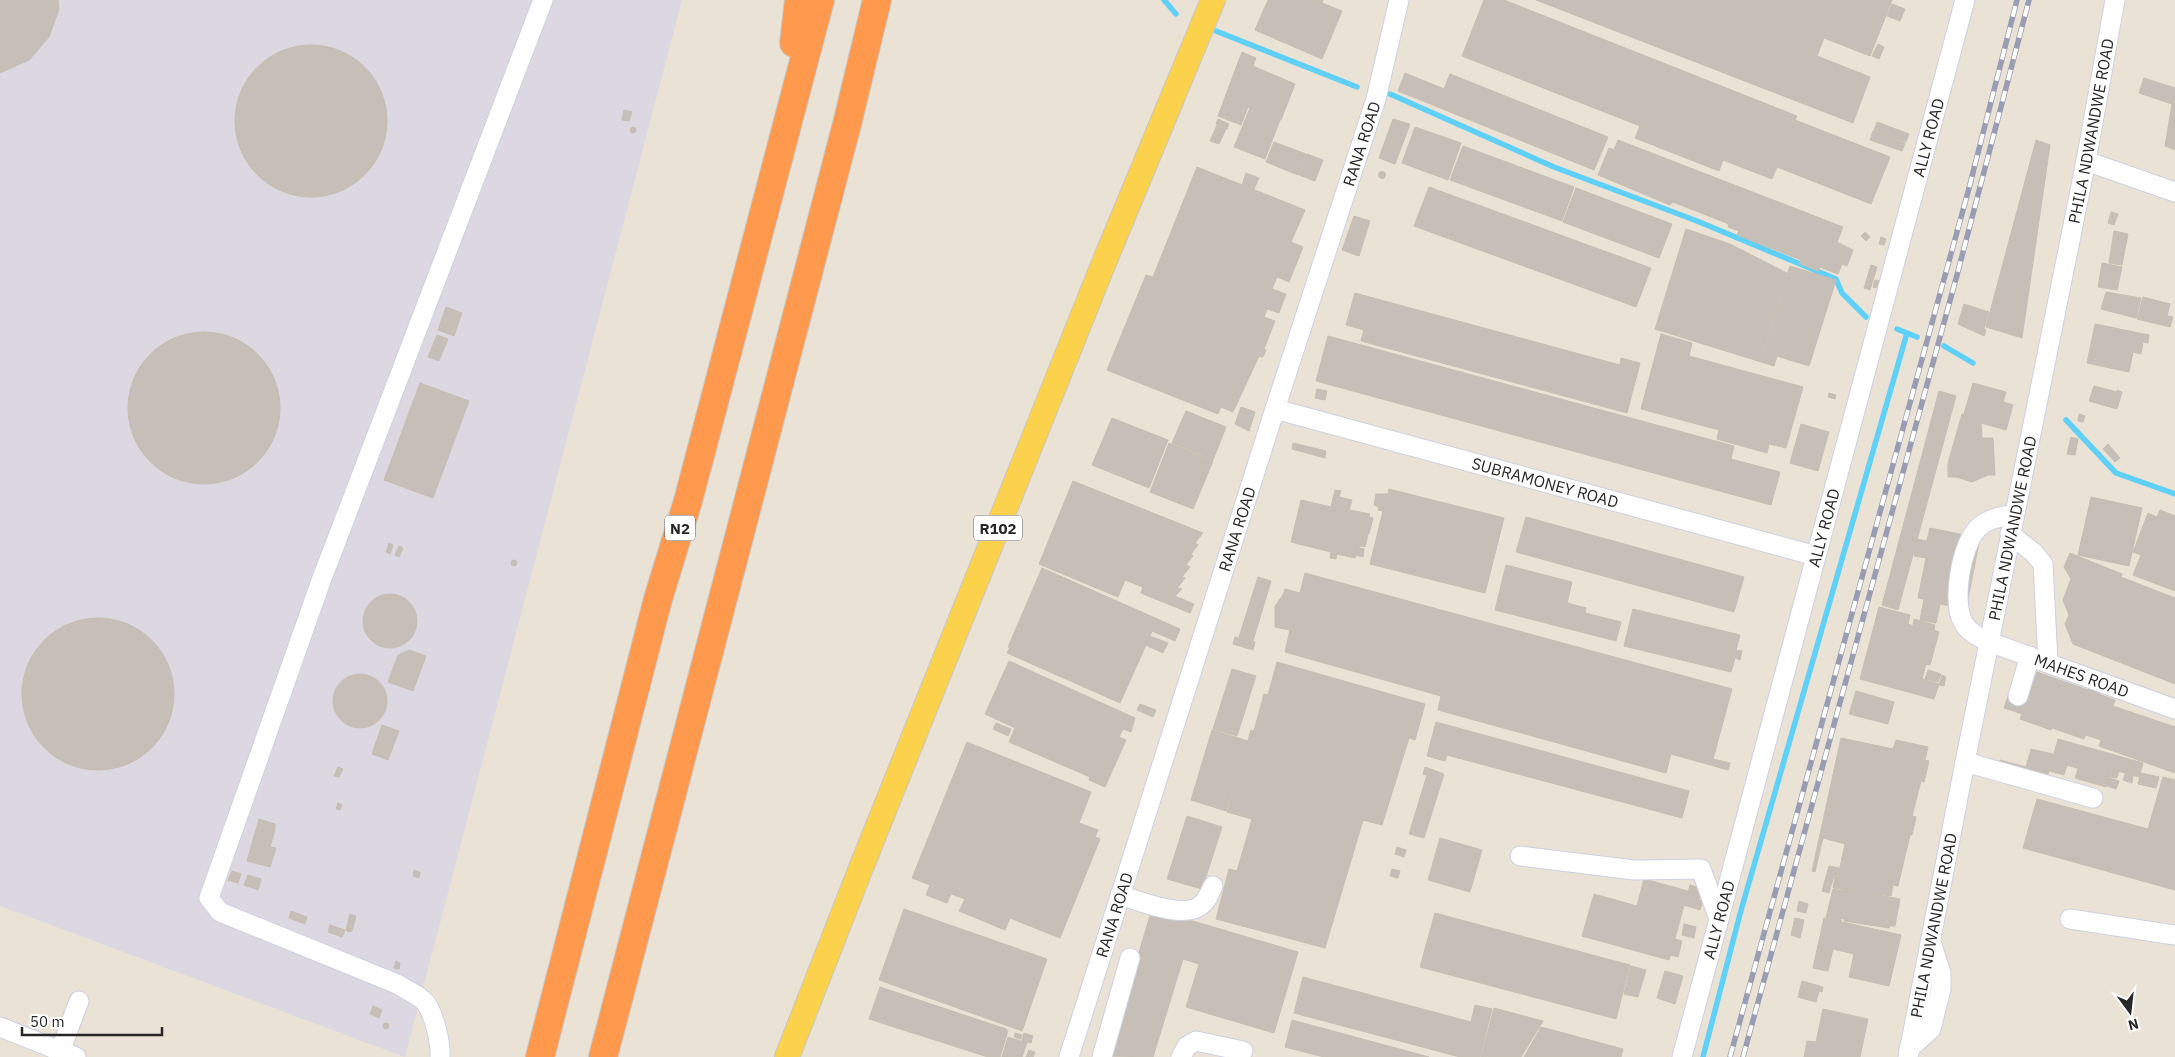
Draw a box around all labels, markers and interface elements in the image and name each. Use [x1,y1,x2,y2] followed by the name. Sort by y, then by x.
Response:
[2064,37,2118,225] street label: PHILA NDWANDWE ROAD
[1908,96,1948,179] street label: ALLY ROAD
[1338,99,1385,189] street label: RANA ROAD
[1984,434,2040,622] street label: PHILA NDWANDWE ROAD
[1470,453,1621,512] street label: SUBRAMONEY ROAD
[1214,484,1260,574] street label: RANA ROAD
[1804,486,1844,569] street label: ALLY ROAD
[665,516,695,540] road number: N2
[974,516,1022,540] road number: R102
[2032,649,2132,702] street label: MAHES ROAD
[1906,831,1961,1020] street label: PHILA NDWANDWE ROAD
[1091,870,1137,960] street label: RANA ROAD
[1699,878,1739,961] street label: ALLY ROAD
[2105,987,2155,1037] north arrow
[22,1004,162,1036] scale bar
[30,1012,65,1031] text: 50 m
[2126,1015,2141,1035] text: N

